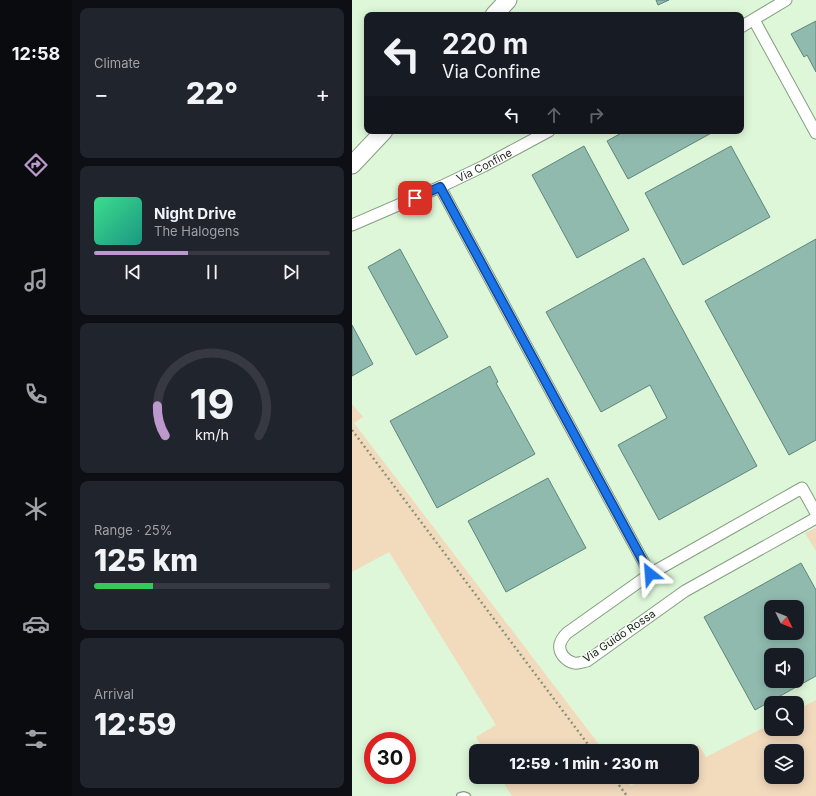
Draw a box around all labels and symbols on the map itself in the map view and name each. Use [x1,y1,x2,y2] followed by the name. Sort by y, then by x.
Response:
[454,145,514,185] street label: Via Confine
[398,181,432,215] pin
[629,553,671,595] position arrow
[764,600,804,640] north arrow
[580,607,658,665] street label: Via Guido Rossa
[364,732,416,784] speed limit sign: 30

